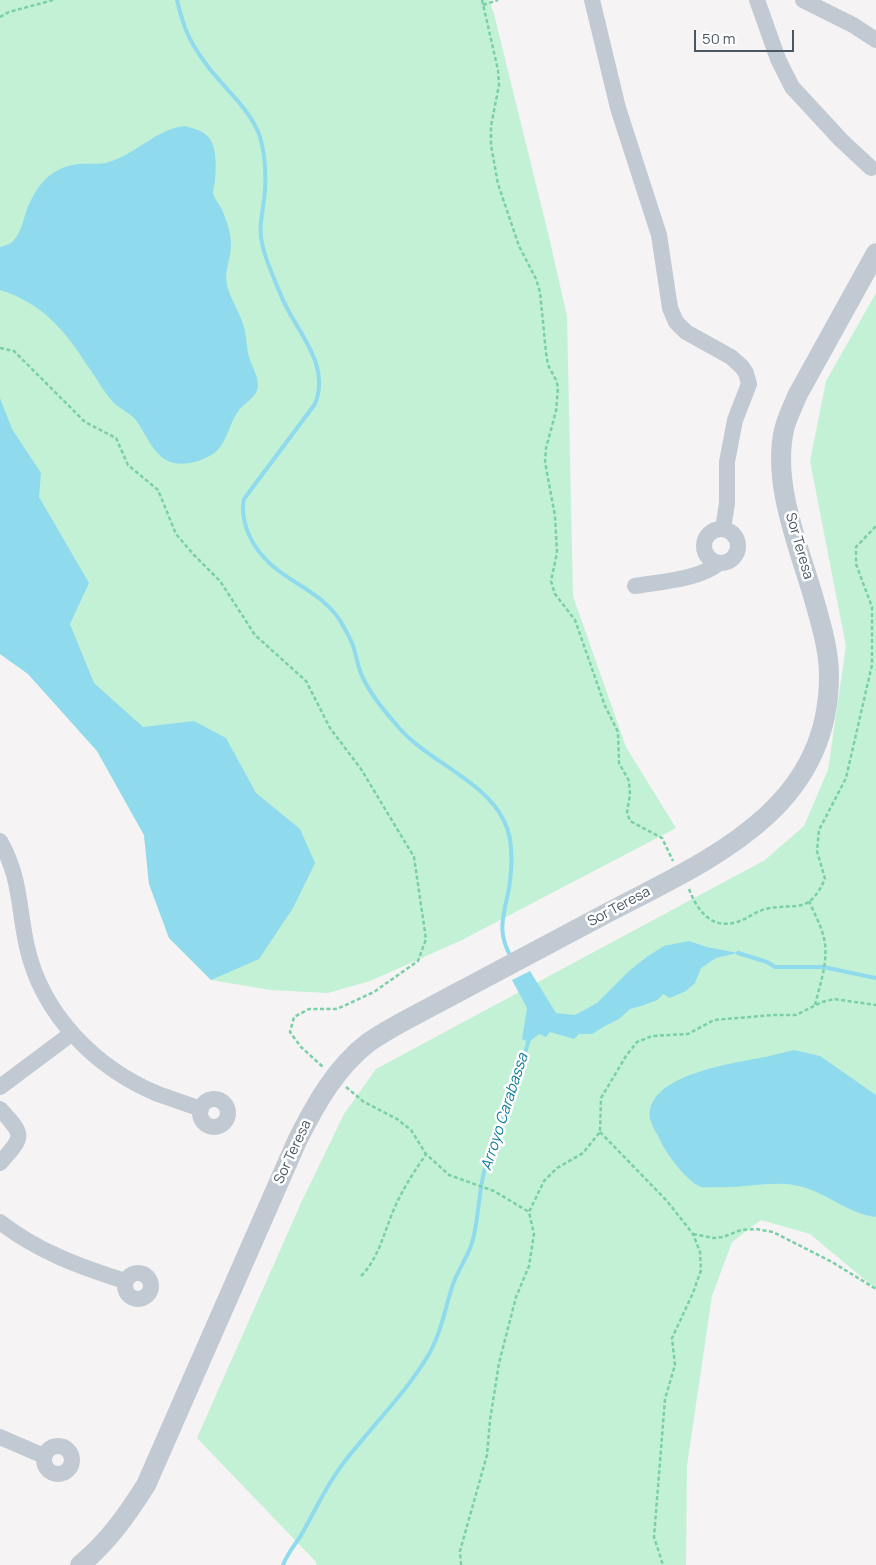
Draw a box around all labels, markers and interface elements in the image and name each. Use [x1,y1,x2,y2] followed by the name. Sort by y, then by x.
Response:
[696,20,796,52] scale bar
[702,28,736,49] text: 50 m
[781,511,817,581] street label: Sor Teresa
[585,884,653,930] street label: Sor Teresa
[478,1051,532,1173] water label: Arroyo Carabassa
[271,1117,315,1187] street label: Sor Teresa

